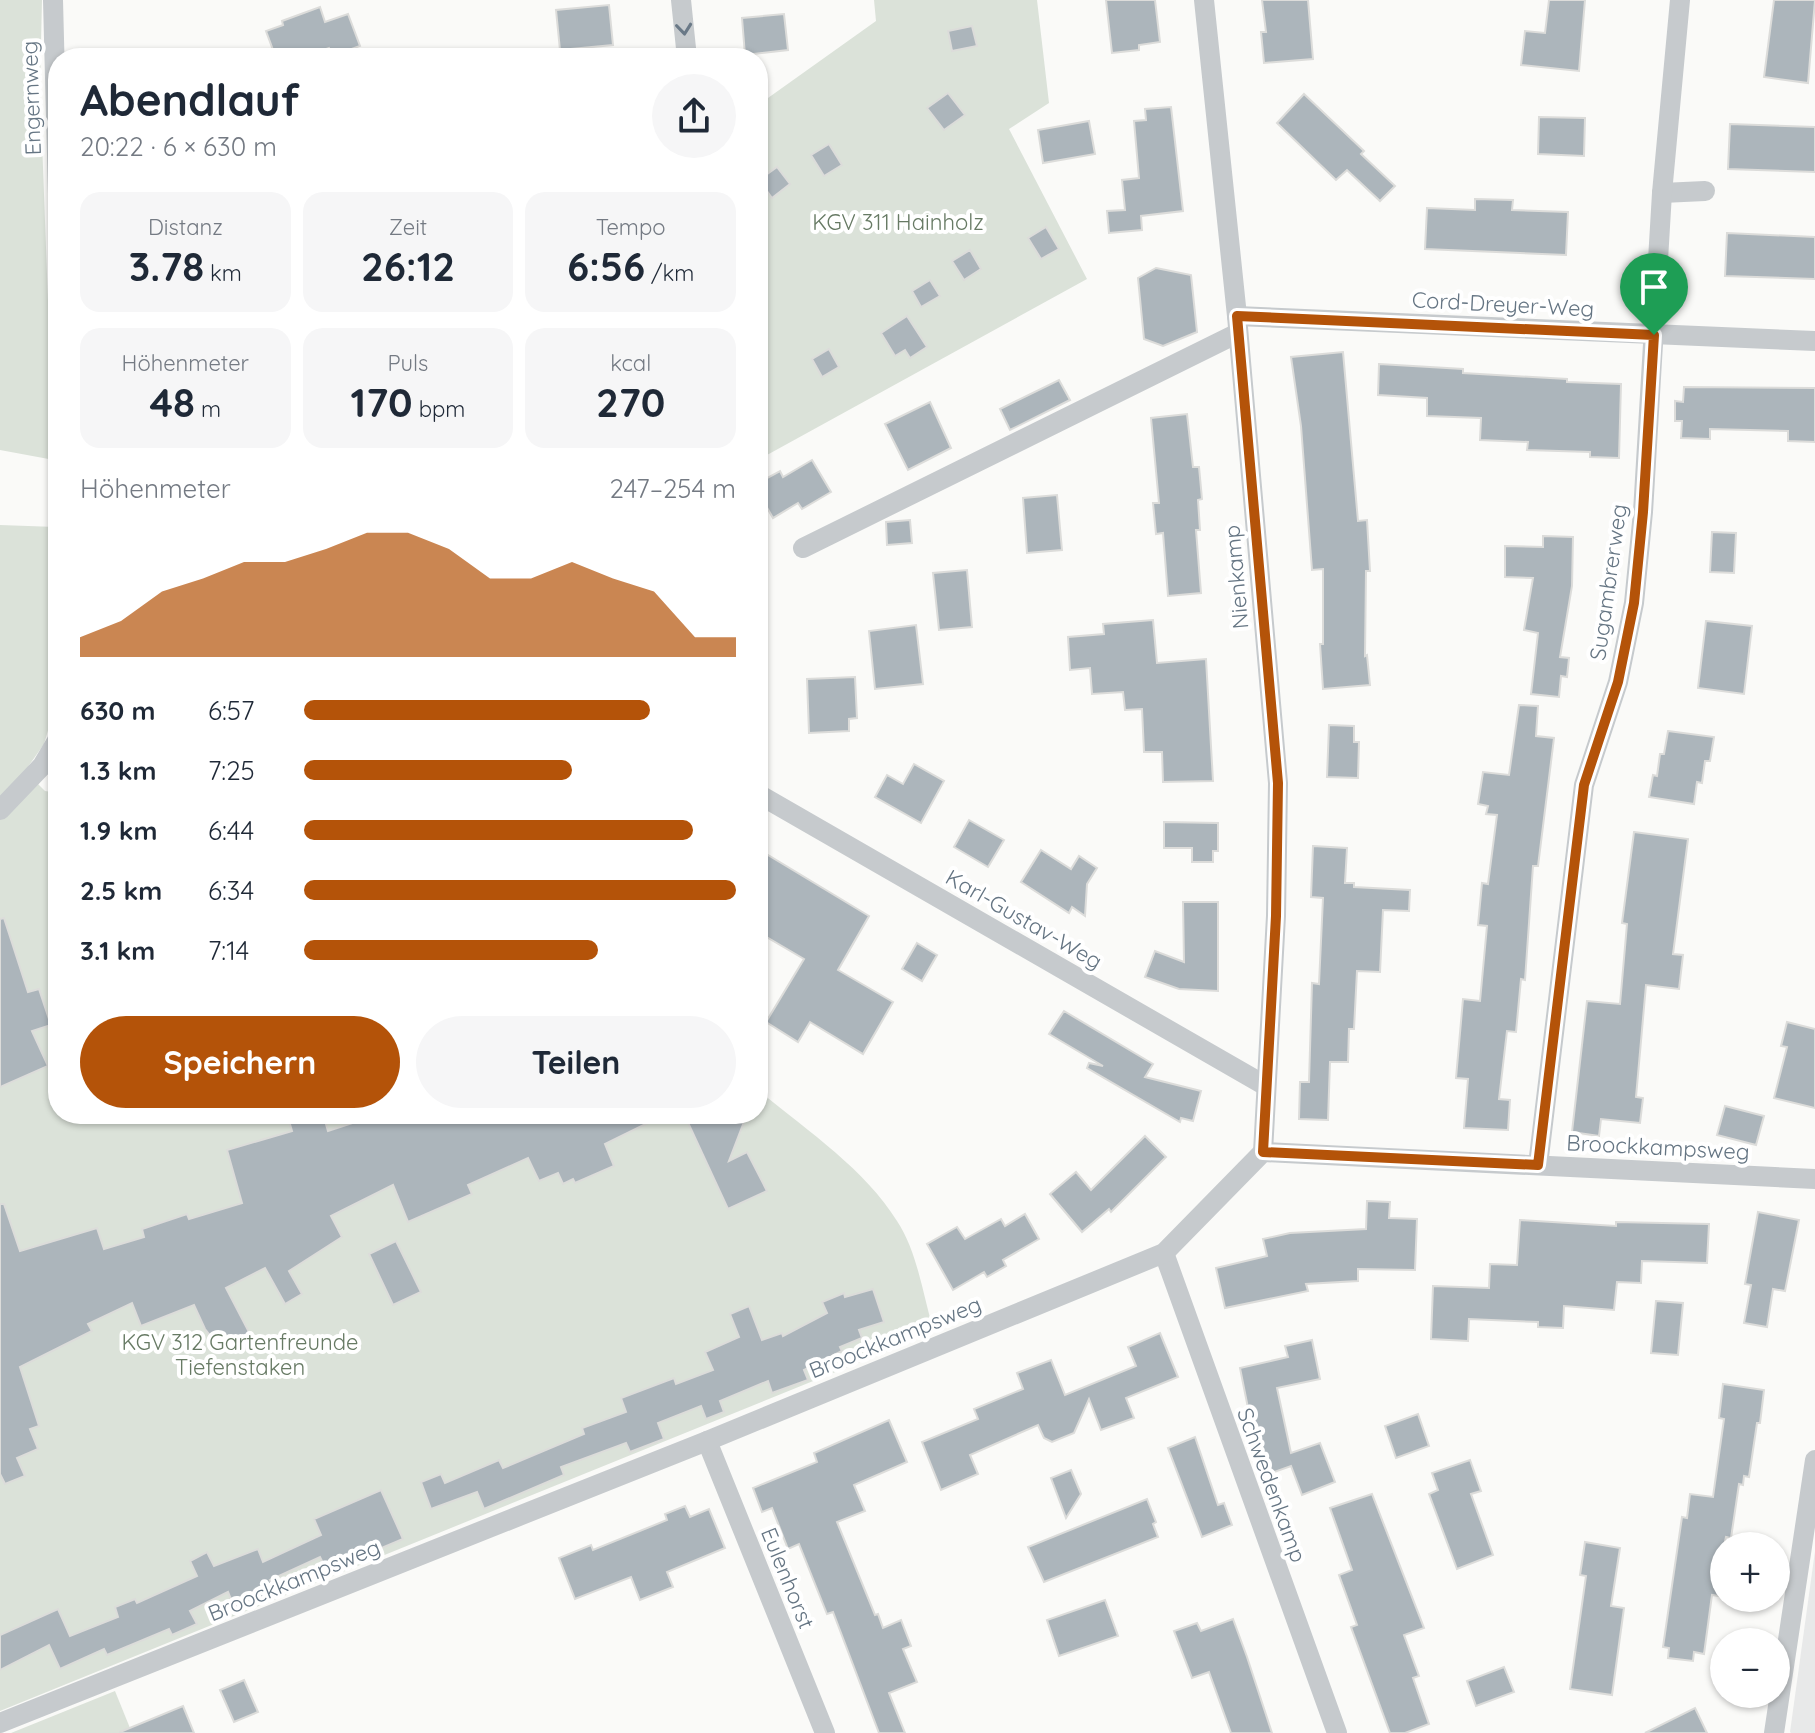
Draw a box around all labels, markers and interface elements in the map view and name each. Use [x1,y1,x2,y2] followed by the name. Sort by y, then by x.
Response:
[675,23,692,36] one-way arrow
[15,40,47,156] street label: Engernweg
[80,72,300,127] text: Abendlauf
[652,74,736,158] button: share
[80,130,277,163] text: 20:22 · 6 × 630 m
[812,208,984,236] park label: KGV 311 Hainholz
[148,213,223,241] text: Distanz
[389,213,427,241] text: Zeit
[596,213,666,241] text: Tempo
[129,241,204,291] text: 3.78
[361,241,455,291] text: 26:12
[567,241,645,291] text: 6:56
[1620,253,1688,335] pin
[204,259,242,287] text: km
[645,259,694,287] text: /km
[1632,265,1676,309] icon: arrive
[1411,285,1595,323] street label: Cord-Dreyer-Weg
[122,349,249,377] text: Höhenmeter
[388,349,428,377] text: Puls
[610,349,651,377] text: kcal
[150,377,195,427] text: 48
[351,377,413,427] text: 170
[596,377,665,427] text: 270
[195,395,221,423] text: m
[413,395,465,423] text: bpm
[80,472,231,505] text: Höhenmeter
[609,472,736,505] text: 247–254 m
[1583,502,1633,662] street label: Sugambrerweg
[1218,524,1254,630] street label: Nienkamp
[80,694,156,727] text: 630 m
[208,694,254,727] text: 6:57
[80,754,157,787] text: 1.3 km
[208,754,255,787] text: 7:25
[80,814,157,847] text: 1.9 km
[208,814,254,847] text: 6:44
[941,863,1107,975] street label: Karl-Gustav-Weg
[80,874,162,907] text: 2.5 km
[208,874,254,907] text: 6:34
[80,934,155,967] text: 3.1 km
[208,934,249,967] text: 7:14
[80,1016,400,1108] button: Speichern
[416,1016,736,1108] button: Teilen
[1566,1128,1750,1166] street label: Broockkampsweg
[805,1290,985,1384] street label: Broockkampsweg
[122,1328,358,1381] park label: KGV 312 Gartenfreunde Tiefenstaken
[1231,1404,1313,1566] street label: Schwedenkamp
[755,1523,821,1633] street label: Eulenhorst
[1710,1532,1790,1708] map controls
[1710,1532,1790,1612] button: +
[204,1533,384,1627] street label: Broockkampsweg
[1710,1628,1790,1708] button: −

